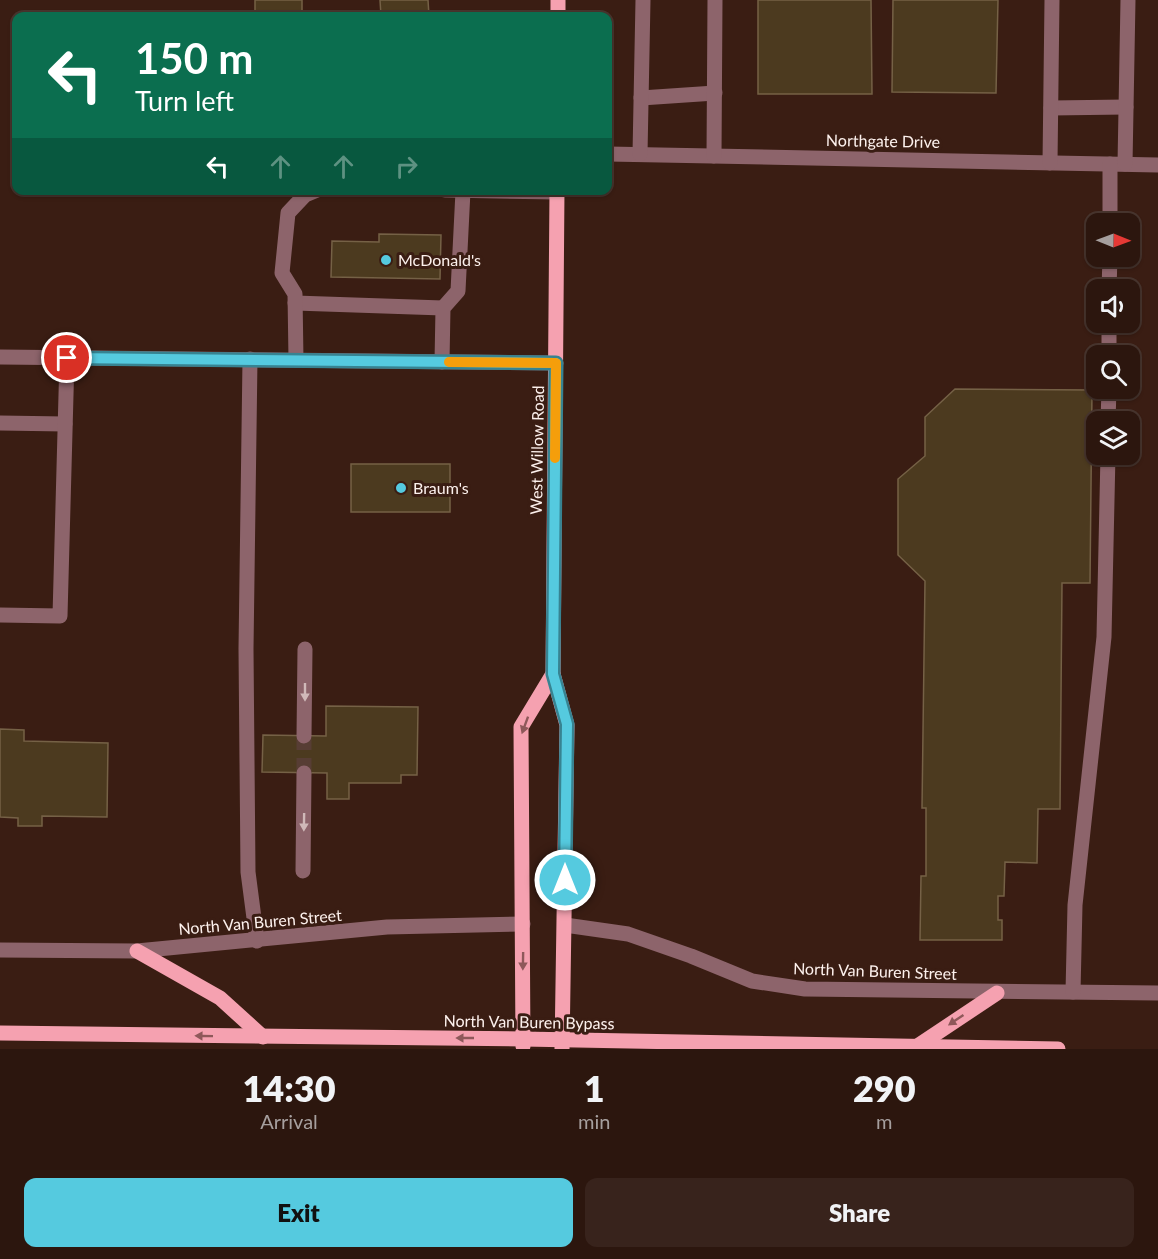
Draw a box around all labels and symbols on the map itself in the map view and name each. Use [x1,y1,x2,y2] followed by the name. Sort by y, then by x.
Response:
[826,130,940,151] street label: Northgate Drive
[1086,213,1140,267] north arrow
[398,250,481,269] place label: McDonald's
[379,253,393,267] marker: McDonald's
[41,332,92,383] pin
[526,385,547,515] street label: West Willow Road
[413,478,469,497] place label: Braum's
[394,481,408,495] marker: Braum's
[300,683,310,702] one-way arrow
[520,716,529,734] one-way arrow
[299,812,308,831] one-way arrow
[533,848,597,912] position arrow
[178,905,343,938] street label: North Van Buren Street
[518,951,527,970] one-way arrow
[793,958,957,983] street label: North Van Buren Street
[443,1011,615,1032] street label: North Van Buren Bypass
[948,1014,964,1025] one-way arrow
[195,1031,214,1041] one-way arrow
[455,1033,474,1043] one-way arrow

